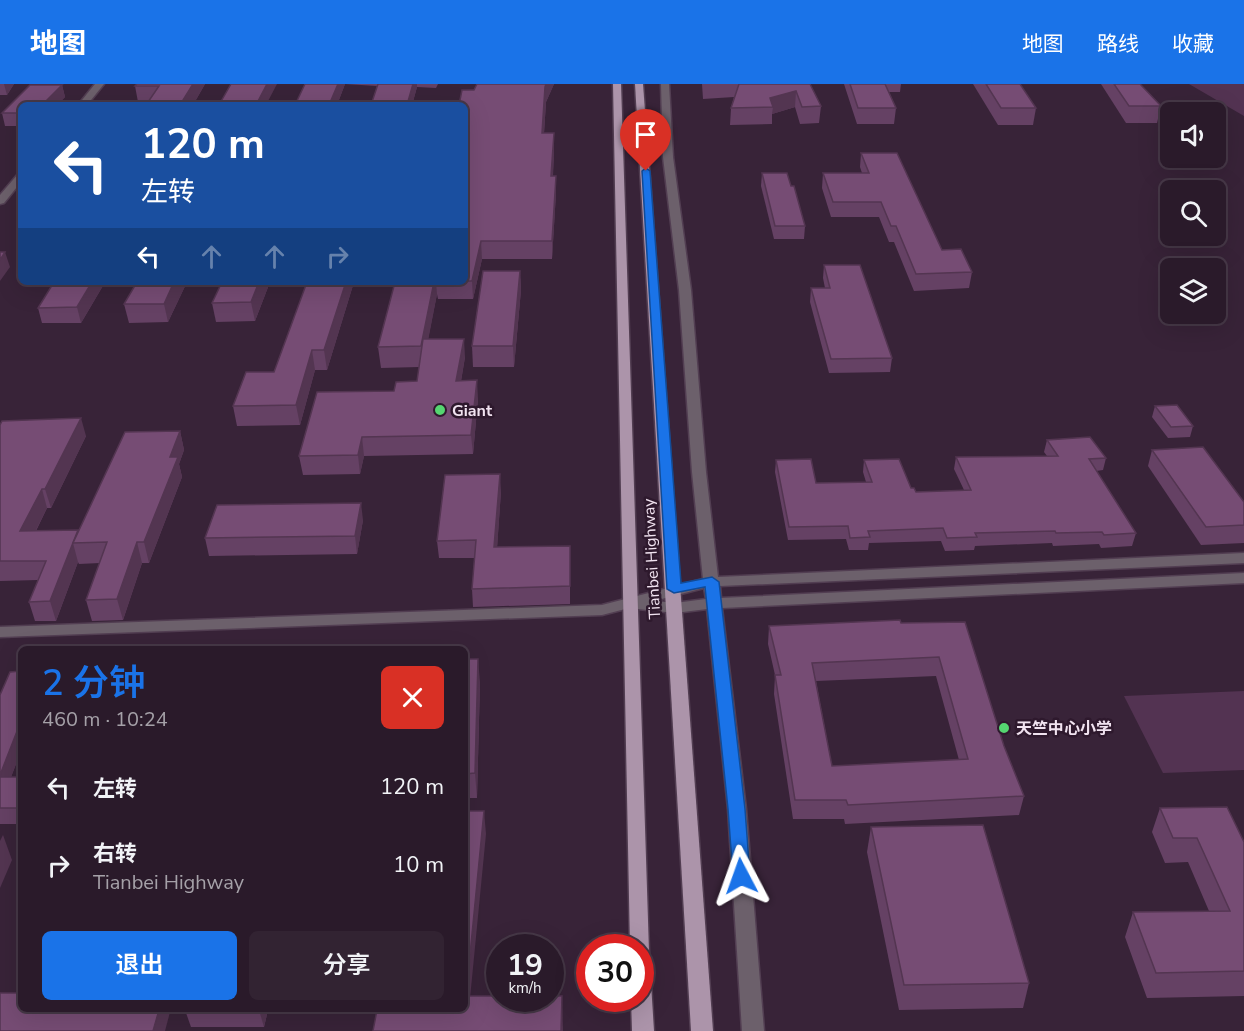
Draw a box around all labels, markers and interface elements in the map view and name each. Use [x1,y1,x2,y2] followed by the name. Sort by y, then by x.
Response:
[30,25,86,63] text: 地图
[1022,30,1064,58] text: 地图
[1097,30,1139,58] text: 路线
[1172,30,1214,58] text: 收藏
[1160,102,1226,324] map controls
[1160,102,1226,168] button: sound
[620,109,671,171] pin
[141,116,265,173] text: 120 m
[629,118,662,151] icon: arrive
[42,126,120,204] icon: left
[141,174,195,211] text: 左转
[1160,180,1226,246] button: search
[132,240,165,273] icon: left
[195,240,228,273] icon: ahead
[258,240,291,273] icon: ahead
[321,240,354,273] icon: right
[1160,258,1226,324] button: layers
[452,400,493,422] place label: Giant
[433,403,447,417] marker: Giant
[638,497,666,620] street label: Tianbei Highway
[42,659,145,708] text: 2 分钟
[381,666,444,729] button: close
[42,706,168,733] text: 460 m · 10:24
[1016,718,1112,740] place label: 天竺中心小学
[997,721,1011,735] marker: 天竺中心小学
[42,771,75,804] icon: left
[380,772,444,802] text: 120 m
[93,774,137,804] text: 左转
[93,839,137,869] text: 右转
[709,844,773,908] position arrow
[42,849,75,882] icon: right
[393,850,444,880] text: 10 m
[93,869,244,896] text: Tianbei Highway
[42,931,237,1000] button: 退出
[249,931,444,1000] button: 分享
[576,934,654,1012] speed limit sign: 30
[507,945,543,986] text: 19
[508,978,542,998] text: km/h

